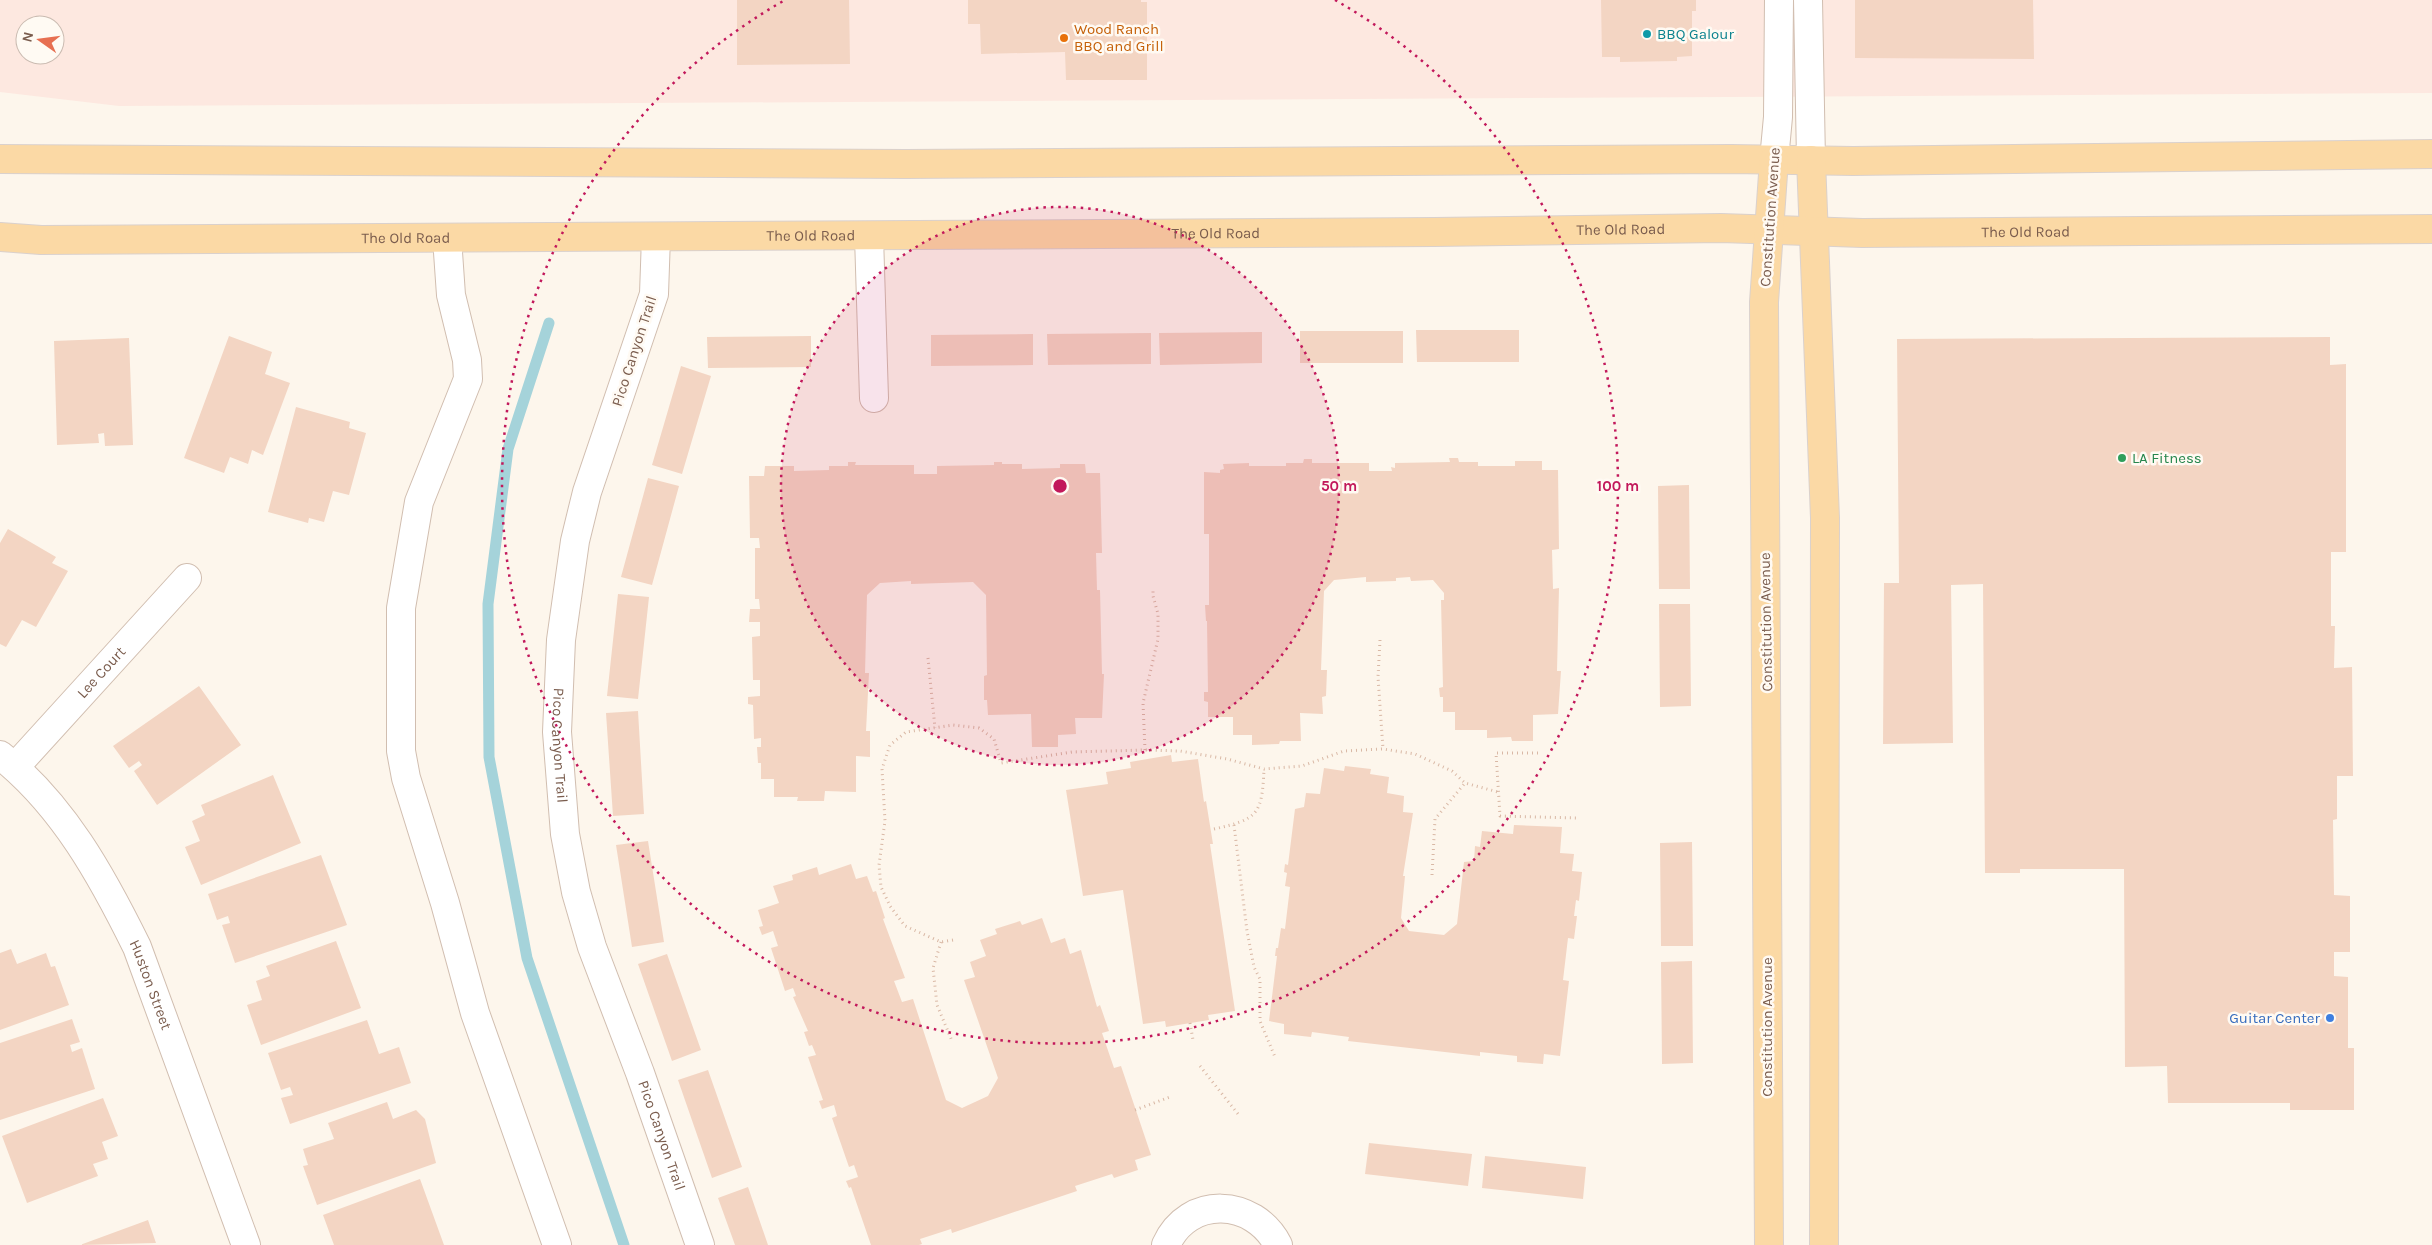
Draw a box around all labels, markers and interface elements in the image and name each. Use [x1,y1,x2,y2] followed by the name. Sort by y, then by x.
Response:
[15,15,65,65] north arrow
[1074,20,1164,55] place label: Wood Ranch BBQ and Grill
[1657,25,1734,43] place label: BBQ Galour
[1641,28,1653,40] marker: BBQ Galour
[18,30,37,44] text: N
[1058,32,1070,44] marker: Wood Ranch BBQ and Grill
[1756,147,1784,287] street label: Constitution Avenue
[1576,220,1665,239] street label: The Old Road
[1981,223,2070,241] street label: The Old Road
[1171,224,1260,243] street label: The Old Road
[766,226,855,245] street label: The Old Road
[361,229,450,247] street label: The Old Road
[608,293,660,409] street label: Pico Canyon Trail
[2132,449,2202,467] place label: LA Fitness
[2116,452,2128,464] marker: LA Fitness
[1051,477,1069,495] centre of rings
[1321,477,1357,495] text: 50 m
[1597,477,1639,495] text: 100 m
[1756,552,1776,692] street label: Constitution Avenue
[73,643,129,702] street label: Lee Court
[548,687,572,804] street label: Pico Canyon Trail
[126,937,176,1033] street label: Huston Street
[1758,957,1776,1097] street label: Constitution Avenue
[2229,1009,2321,1027] place label: Guitar Center
[2324,1012,2336,1024] marker: Guitar Center
[634,1078,689,1193] street label: Pico Canyon Trail

